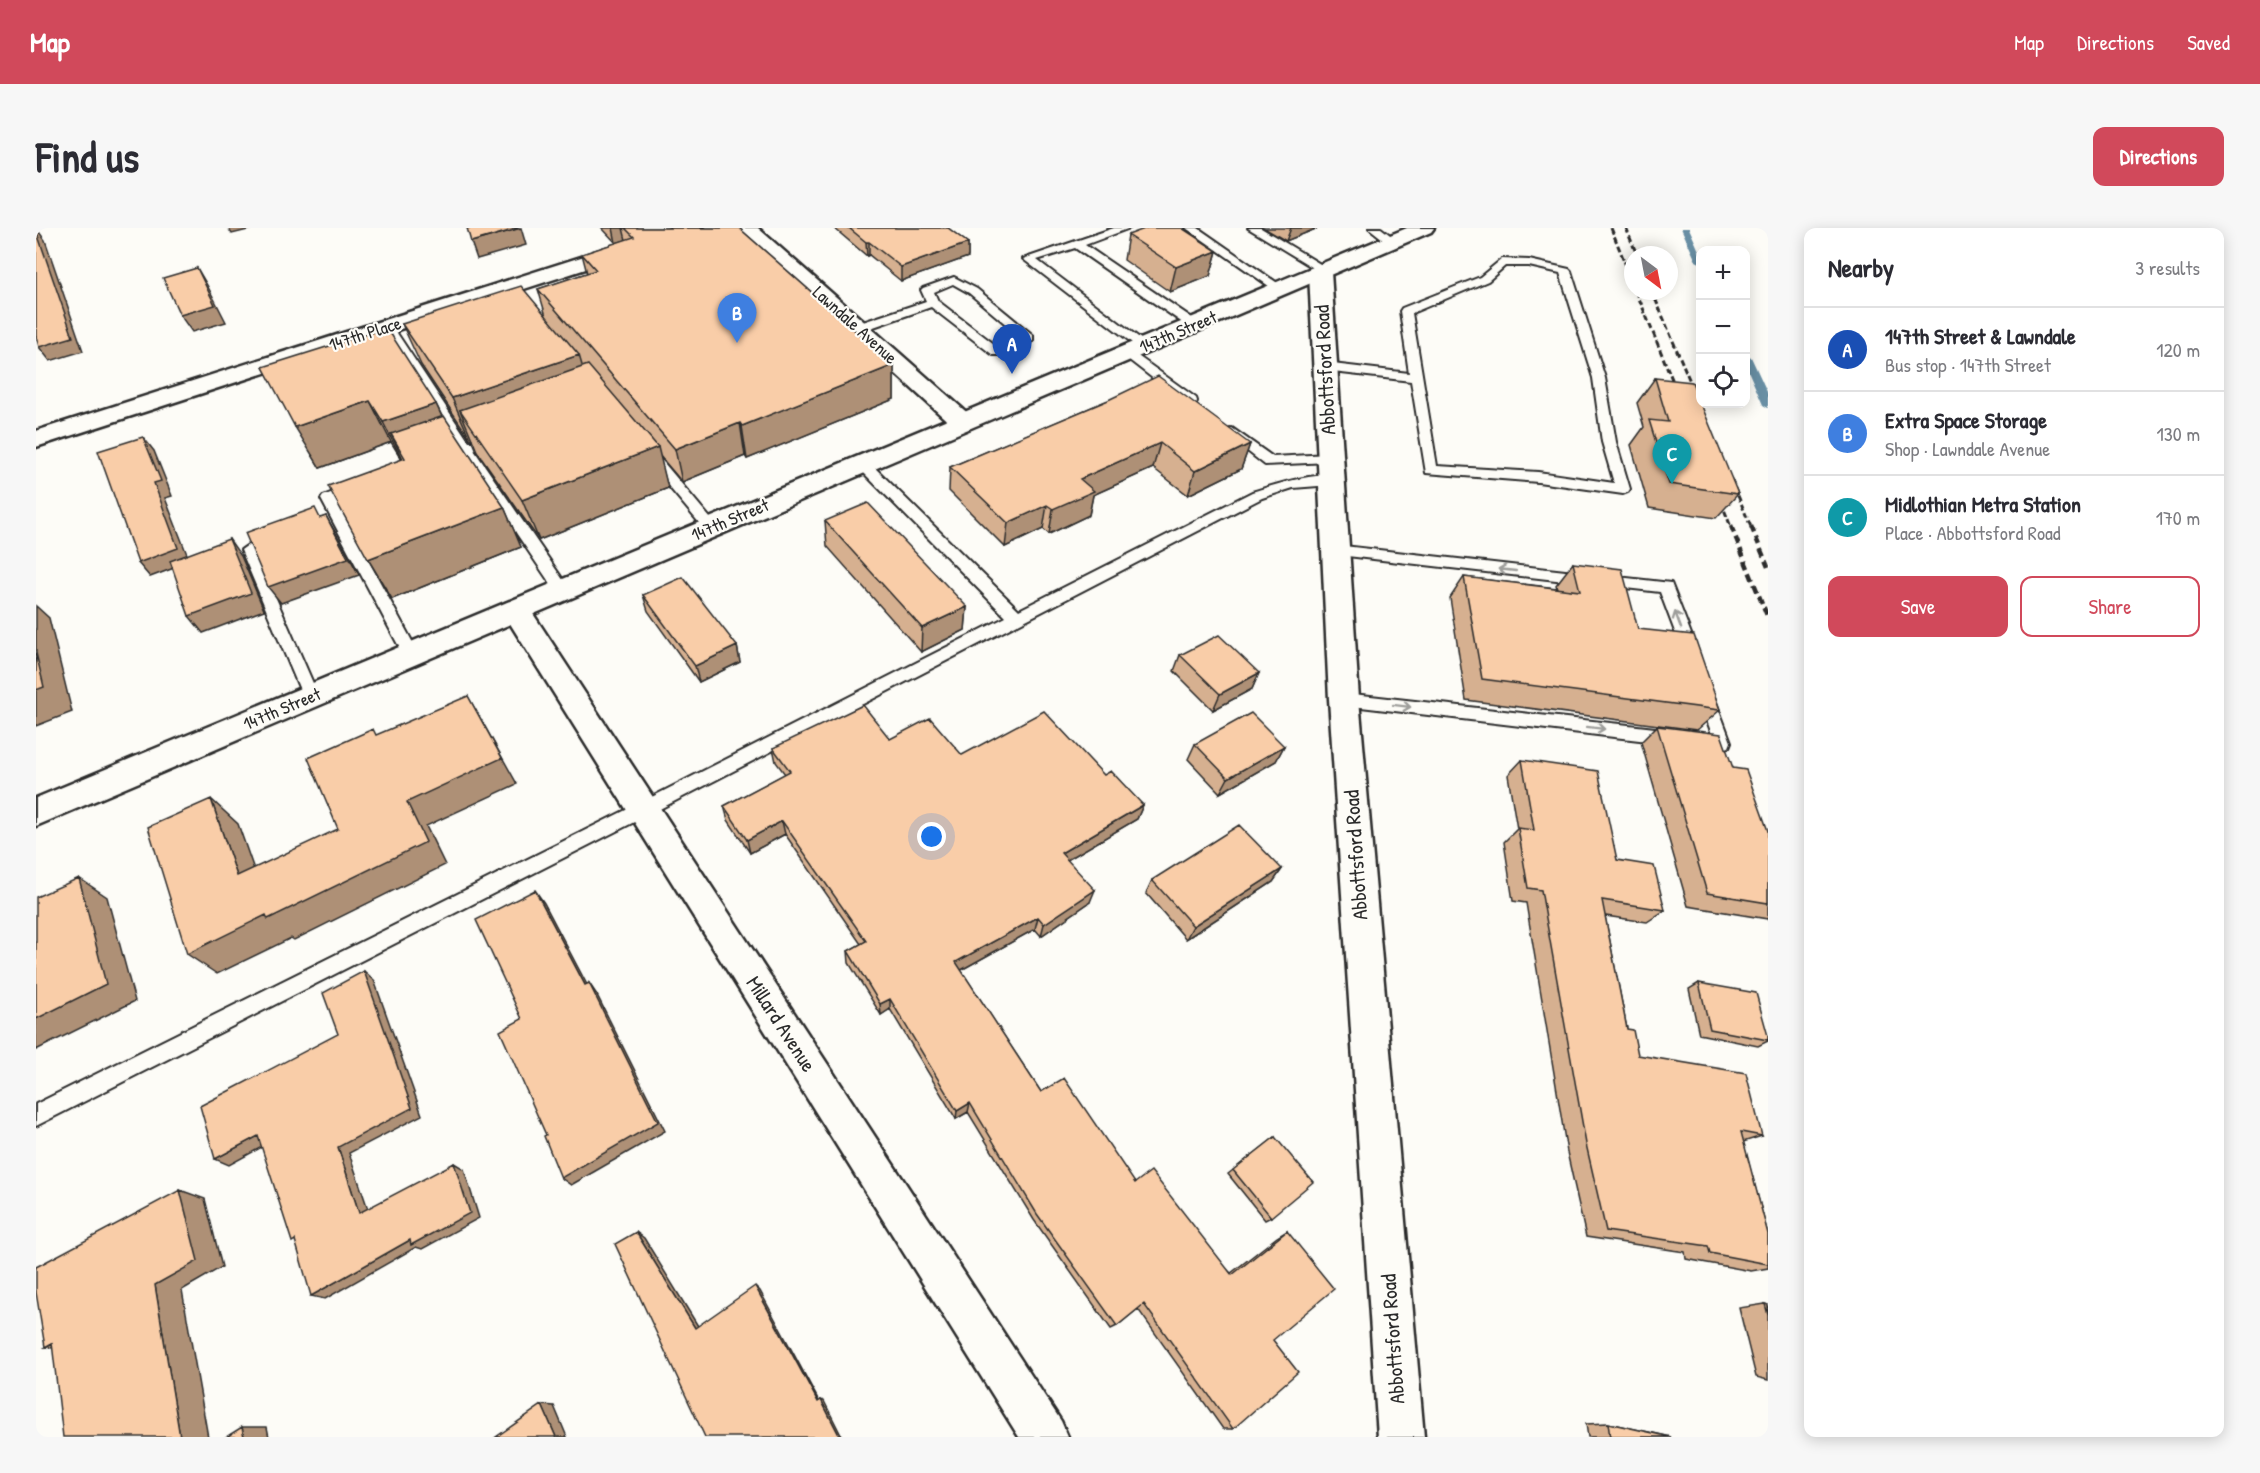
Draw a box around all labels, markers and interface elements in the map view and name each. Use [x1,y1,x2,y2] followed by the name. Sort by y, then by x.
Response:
[30,23,70,61] text: Map
[2014,28,2044,57] text: Map
[2077,28,2154,57] text: Directions
[2187,28,2230,57] text: Saved
[2093,127,2224,186] button: Directions
[36,128,139,185] text: Find us
[1624,246,1678,300] north arrow
[1696,246,1750,408] map controls
[1696,246,1750,300] button: +
[1828,250,1894,285] text: Nearby
[2135,254,2200,281] text: 3 results
[808,280,903,369] street label: Lawndale Avenue
[718,294,756,343] pin: B
[1696,300,1750,354] button: −
[1135,304,1221,359] street label: 147th Street
[1307,304,1342,436] street label: Abbottsford Road
[325,310,404,357] street label: 147th Place
[1885,321,2076,351] text: 147th Street & Lawndale
[992,324,1032,374] pin: A
[1843,336,1852,363] text: A
[2156,336,2200,363] text: 120 m
[1885,351,2051,378] text: Bus stop · 147th Street
[1696,354,1750,408] button: locate
[1885,405,2047,435] text: Extra Space Storage
[1842,420,1853,447] text: B
[2157,420,2200,447] text: 130 m
[1652,434,1692,484] pin: C
[1885,435,2050,462] text: Shop · Lawndale Avenue
[1885,489,2081,519] text: Midlothian Metra Station
[687,492,773,547] street label: 147th Street
[1842,504,1853,531] text: C
[2156,504,2200,531] text: 170 m
[1885,519,2061,546] text: Place · Abbottsford Road
[1498,564,1518,575] one-way arrow
[1828,576,2008,637] button: Save
[2020,576,2200,637] button: Share
[1672,611,1683,630] one-way arrow
[239,681,325,736] street label: 147th Street
[1392,700,1412,711] one-way arrow
[1586,723,1606,734] one-way arrow
[1336,789,1375,921] street label: Abbottsford Road
[917,822,946,851] your location
[740,970,823,1077] street label: Millard Avenue
[1373,1273,1412,1405] street label: Abbottsford Road

